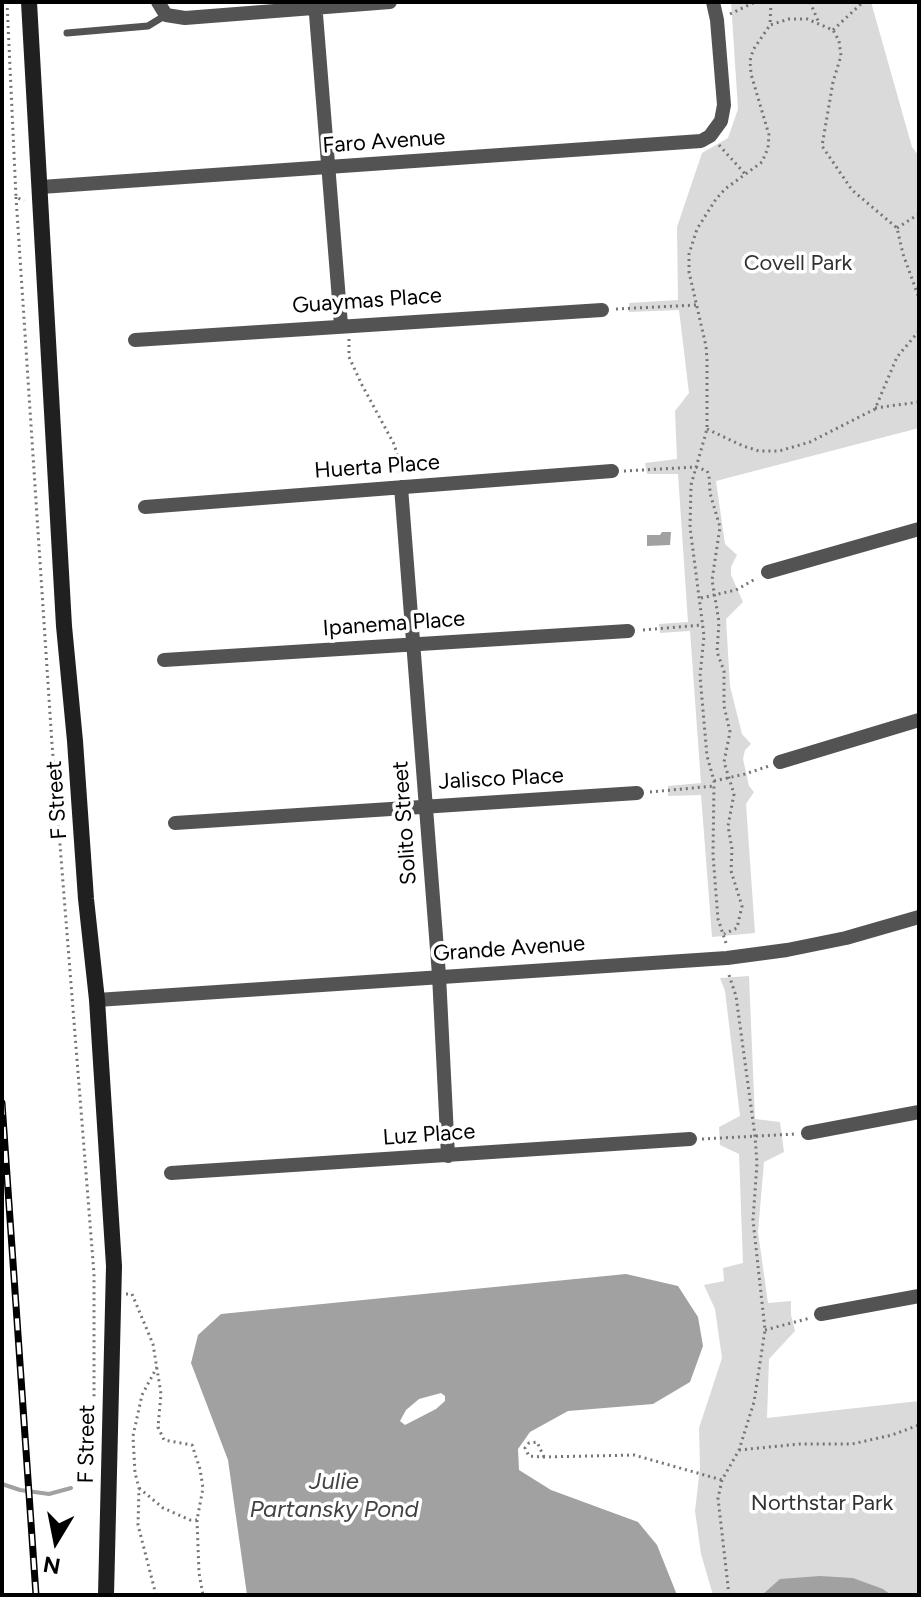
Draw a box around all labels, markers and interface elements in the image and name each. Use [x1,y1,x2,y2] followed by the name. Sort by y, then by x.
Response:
[322,125,446,159] street label: Faro Avenue
[744,251,852,277] park label: Covell Park
[291,283,443,319] street label: Guaymas Place
[313,449,441,485] street label: Huerta Place
[322,606,466,642] street label: Ipanema Place
[41,760,73,840] street label: F Street
[387,760,423,886] street label: Solito Street
[438,763,564,795] street label: Jalisco Place
[432,931,586,967] street label: Grande Avenue
[382,1119,476,1151] street label: Luz Place
[73,1404,101,1484] street label: F Street
[249,1468,419,1524] water label: Julie Partansky Pond
[751,1491,893,1517] park label: Northstar Park
[16,1501,96,1581] north arrow
[41,1550,62,1580] text: N

